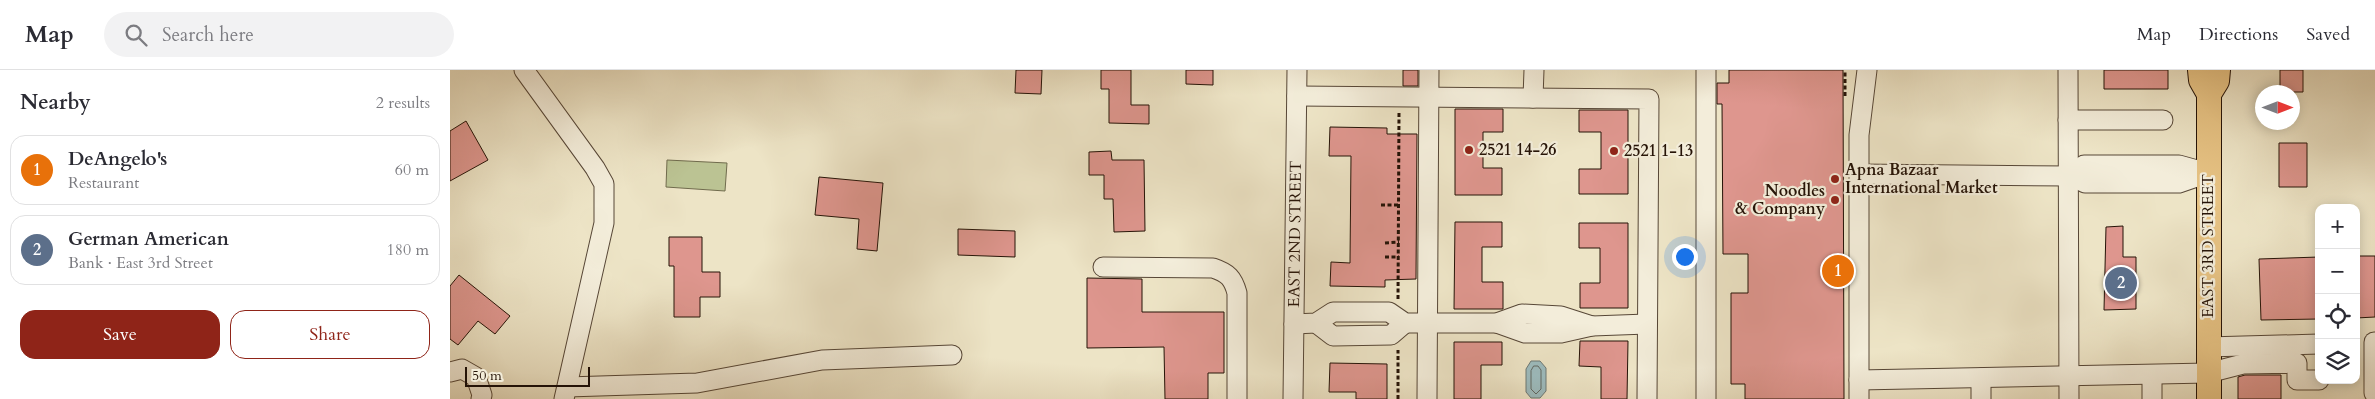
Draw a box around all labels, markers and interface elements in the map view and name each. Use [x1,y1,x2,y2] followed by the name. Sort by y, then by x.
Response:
[104,12,454,57] search box
[25,18,74,51] text: Map
[122,21,150,49] icon: search
[162,22,254,48] text: Search here
[2137,22,2171,47] text: Map
[2199,22,2278,47] text: Directions
[2306,22,2350,47] text: Saved
[2255,85,2300,130] north arrow
[20,88,91,117] text: Nearby
[376,92,430,114] text: 2 results
[1479,139,1556,161] place label: 2521 14-26
[1624,140,1693,162] place label: 2521 1-13
[1463,144,1475,156] marker: 2521 14-26
[1608,145,1620,157] marker: 2521 1-13
[68,146,167,172] text: DeAngelo's
[33,159,41,181] text: 1
[395,159,429,181] text: 60 m
[1845,159,1998,199] place label: Apna Bazaar International Market
[1283,160,1307,308] street label: EAST 2ND STREET
[68,172,139,194] text: Restaurant
[1829,173,1841,185] marker: Apna Bazaar International Market
[2197,174,2219,318] street label: EAST 3RD STREET
[1735,180,1825,220] place label: Noodles & Company
[1829,194,1841,206] marker: Noodles & Company
[2315,204,2360,384] map controls
[2315,204,2360,249] button: +
[68,226,229,252] text: German American
[33,239,41,261] text: 2
[387,239,429,261] text: 180 m
[1672,244,1698,270] your location
[2315,249,2360,294] button: −
[68,252,213,274] text: Bank · East 3rd Street
[1822,252,1854,290] pin: 1
[2105,264,2137,302] pin: 2
[2315,294,2360,339] button: locate
[20,310,220,359] button: Save
[230,310,430,359] button: Share
[2315,339,2360,384] button: layers
[465,364,590,387] scale bar
[472,366,502,385] text: 50 m

